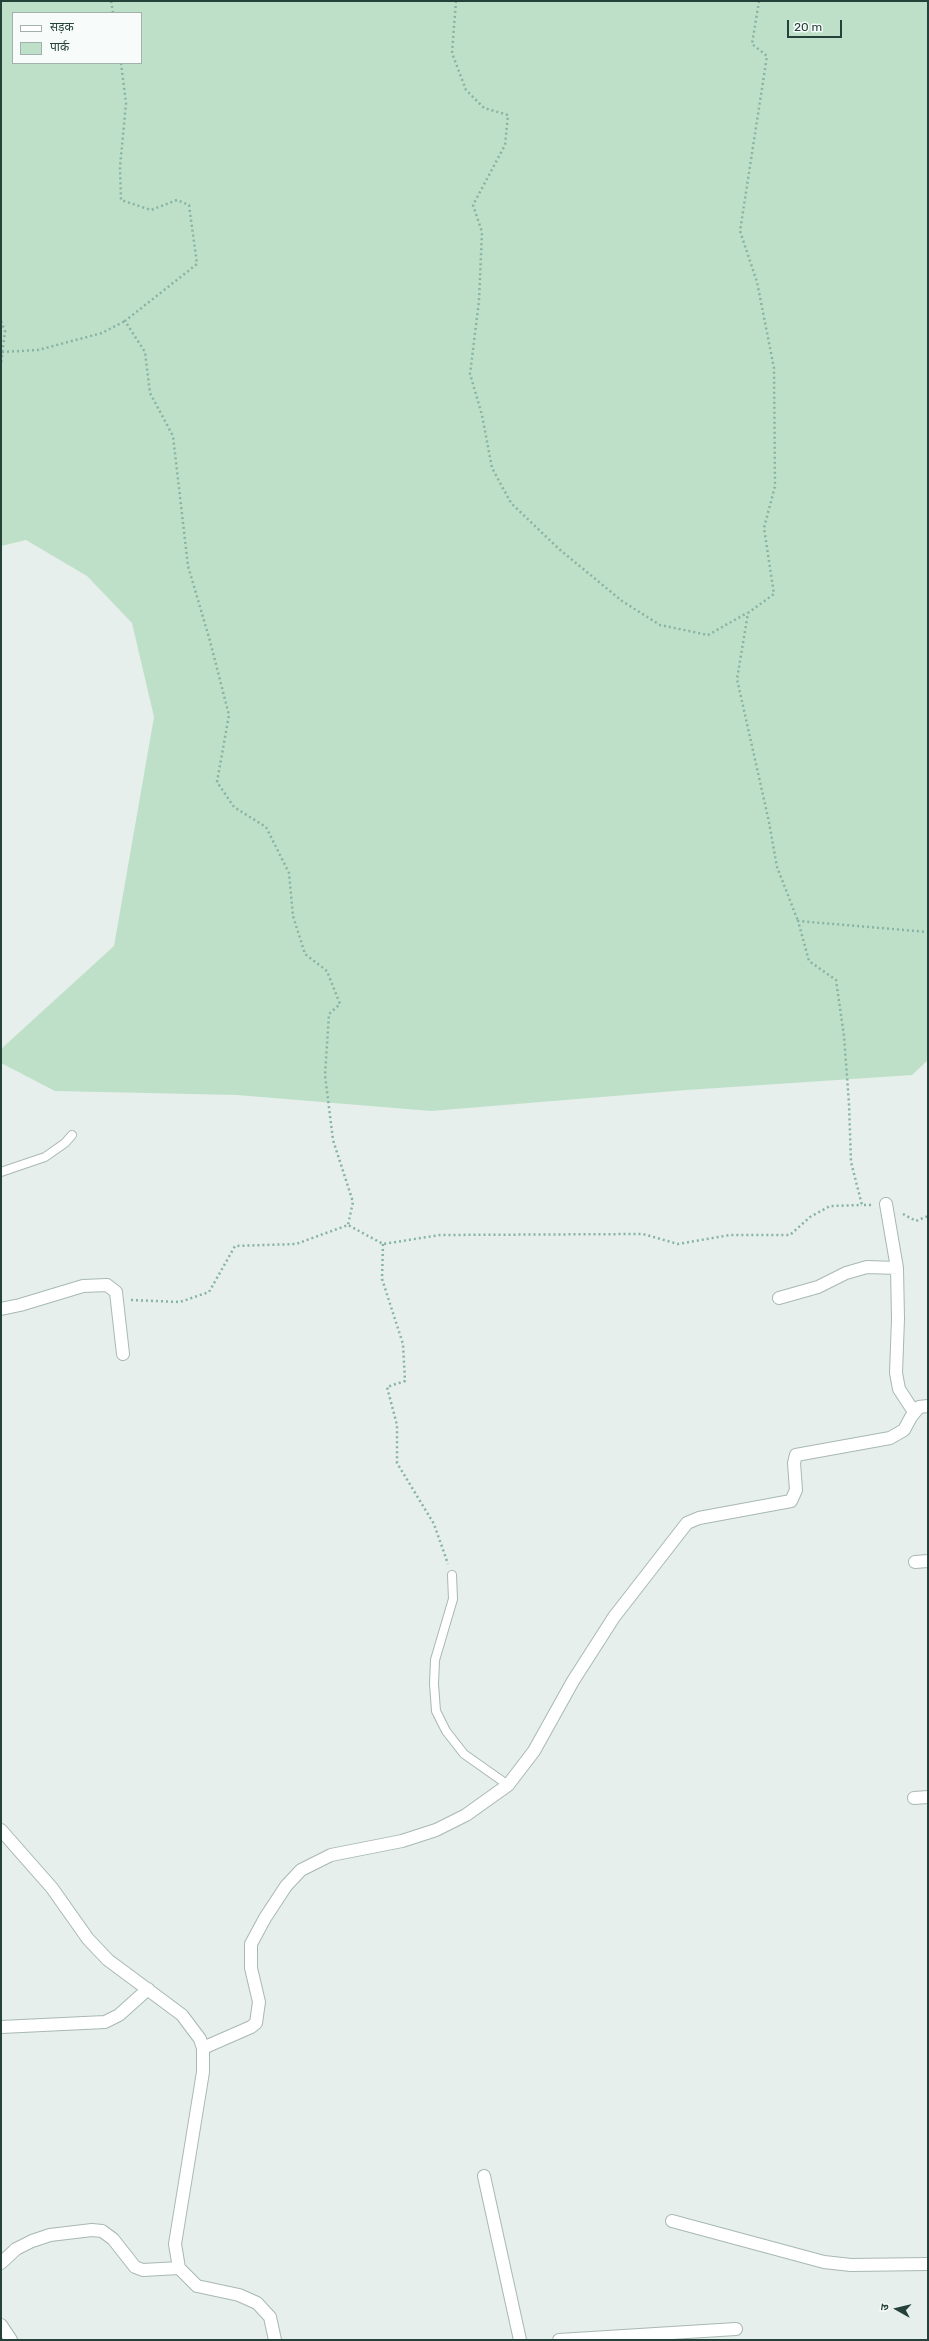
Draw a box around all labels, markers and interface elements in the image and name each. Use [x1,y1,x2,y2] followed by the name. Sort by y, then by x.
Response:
[12,12,142,64] legend
[789,12,844,38] scale bar
[50,20,74,34] text: सड़क
[794,20,822,34] text: 20 m
[50,40,69,54] text: पार्क
[877,2289,917,2329] north arrow
[878,2303,892,2311] text: उ

